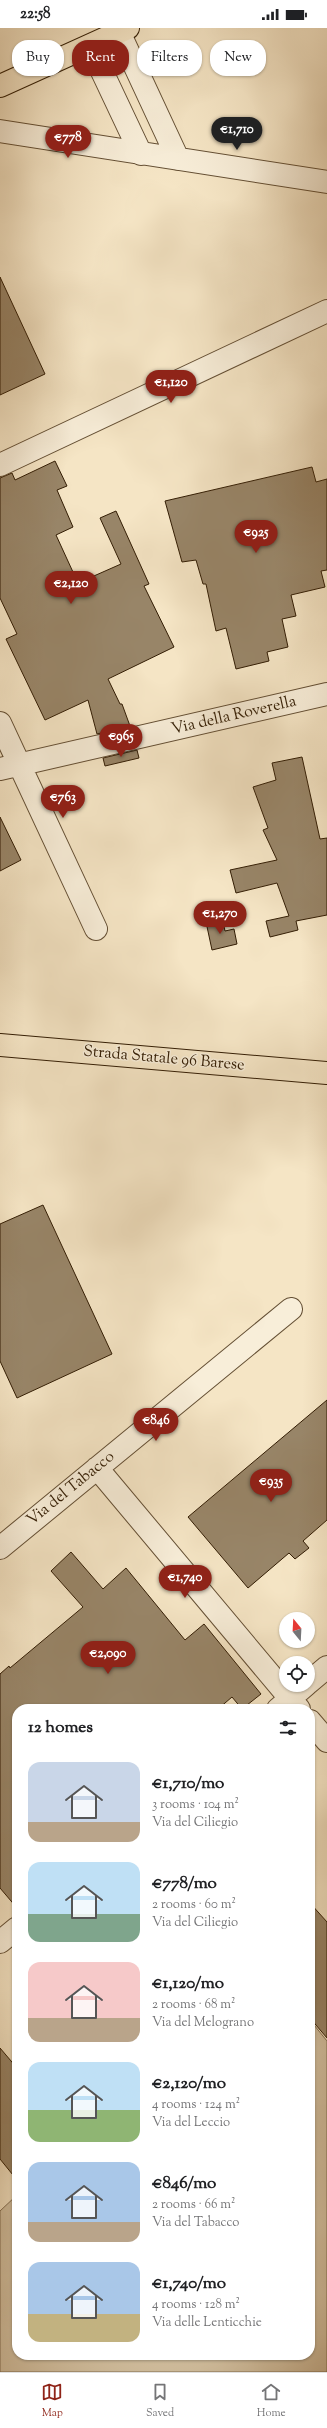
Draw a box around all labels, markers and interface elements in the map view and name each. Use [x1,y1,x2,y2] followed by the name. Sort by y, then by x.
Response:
[20,4,51,25] text: 22:58
[12,40,64,76] chip: Buy
[72,40,129,76] chip: Rent
[137,40,202,76] chip: Filters
[210,40,266,76] chip: New
[204,117,270,151] pin: €1,710
[220,121,254,139] text: €1,710
[44,125,92,159] pin: €778
[54,129,82,147] text: €778
[138,370,204,404] pin: €1,120
[154,374,188,392] text: €1,120
[232,520,280,554] pin: €925
[244,524,268,542] text: €925
[38,571,104,605] pin: €2,120
[54,575,88,593] text: €2,120
[169,690,299,742] street label: Via della Roverella
[97,724,145,758] pin: €965
[108,728,134,746] text: €965
[39,785,87,819] pin: €763
[50,789,76,807] text: €763
[187,901,253,935] pin: €1,270
[203,905,237,923] text: €1,270
[82,1040,246,1078] street label: Strada Statale 96 Barese
[132,1408,180,1442] pin: €846
[142,1412,170,1430] text: €846
[22,1446,120,1532] street label: Via del Tabacco
[247,1469,295,1503] pin: €935
[259,1473,283,1491] text: €935
[152,1565,218,1599] pin: €1,740
[168,1569,202,1587] text: €1,740
[279,1612,315,1648] north arrow
[279,1612,315,1692] map controls
[75,1641,141,1675] pin: €2,090
[90,1645,126,1663] text: €2,090
[279,1656,315,1692] button: locate
[28,1716,93,1740] text: 12 homes
[277,1717,299,1739] icon: filters
[152,1772,224,1796] text: €1,710/mo
[60,1778,108,1826] icon: home
[152,1796,239,1814] text: 3 rooms · 104 m²
[152,1814,238,1832] text: Via del Ciliegio
[152,1872,217,1896] text: €778/mo
[60,1878,108,1926] icon: home
[152,1896,236,1914] text: 2 rooms · 60 m²
[152,1914,238,1932] text: Via del Ciliegio
[152,1972,224,1996] text: €1,120/mo
[60,1978,108,2026] icon: home
[152,1996,236,2014] text: 2 rooms · 68 m²
[152,2014,254,2032] text: Via del Melograno
[152,2072,226,2096] text: €2,120/mo
[60,2078,108,2126] icon: home
[152,2096,240,2114] text: 4 rooms · 124 m²
[152,2114,230,2132] text: Via del Leccio
[152,2172,216,2196] text: €846/mo
[60,2178,108,2226] icon: home
[152,2196,235,2214] text: 2 rooms · 66 m²
[152,2214,239,2232] text: Via del Tabacco
[152,2272,226,2296] text: €1,740/mo
[60,2278,108,2326] icon: home
[152,2296,240,2314] text: 4 rooms · 128 m²
[152,2314,262,2332] text: Via delle Lenticchie
[41,2381,63,2421] tab: Map
[146,2381,174,2421] tab: Saved
[257,2381,286,2421] tab: Home

